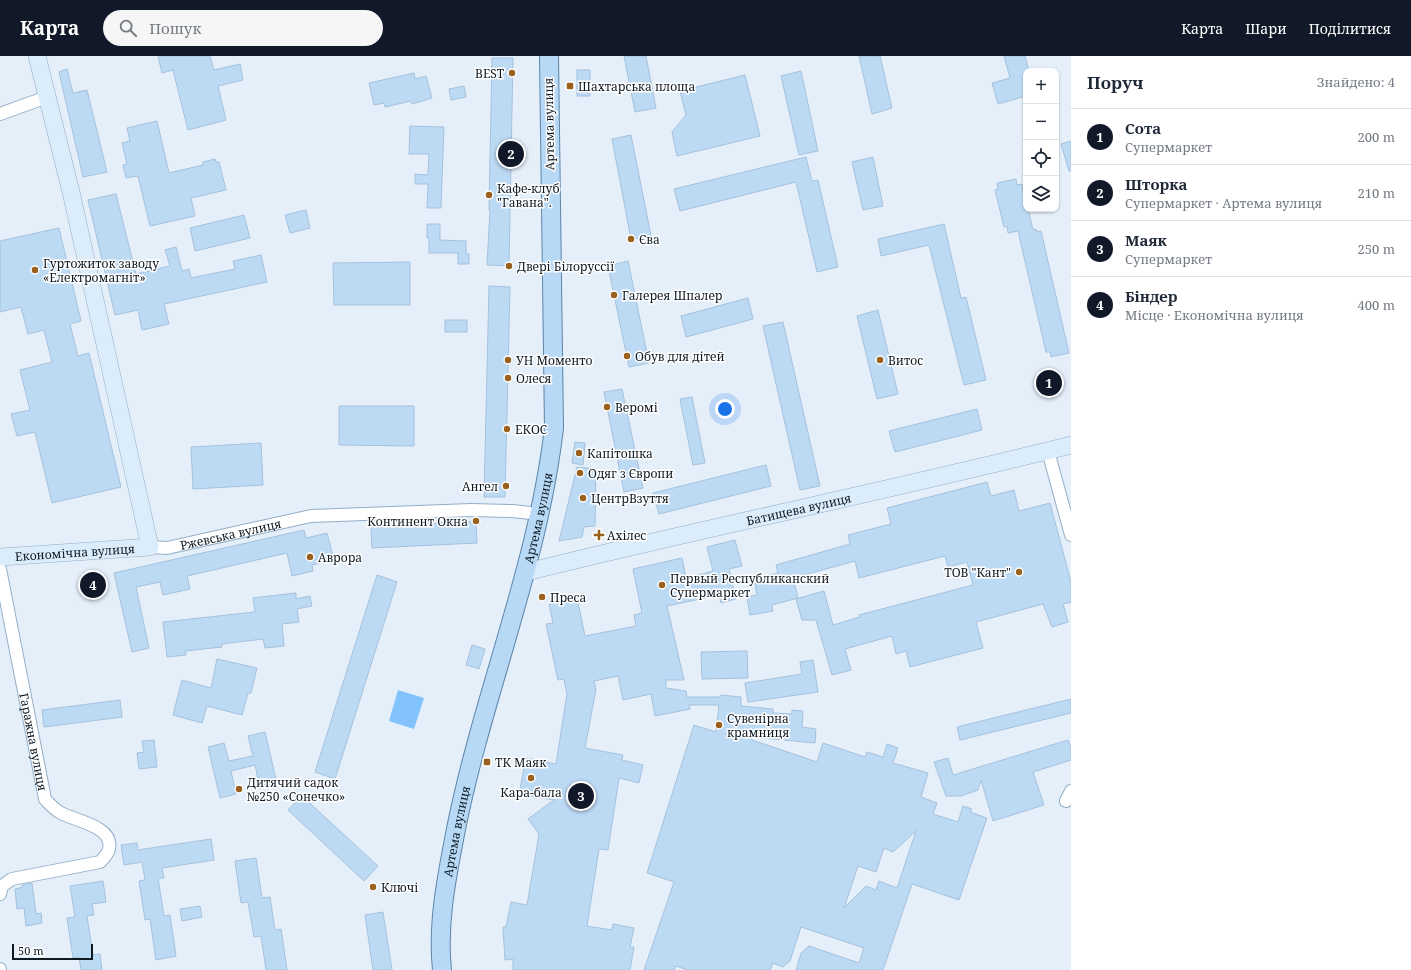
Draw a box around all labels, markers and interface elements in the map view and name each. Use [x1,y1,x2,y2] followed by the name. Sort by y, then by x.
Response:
[103,10,383,46] search box
[20,15,79,41] text: Карта
[117,17,139,39] icon: search
[149,18,201,38] text: Пошук
[1181,19,1223,38] text: Карта
[1245,19,1287,38] text: Шари
[1309,19,1391,38] text: Поділитися
[475,65,505,82] place label: BEST
[507,68,517,78] marker: BEST
[1023,68,1059,212] map controls
[1023,68,1059,104] button: +
[1087,71,1143,94] text: Поруч
[1317,73,1395,91] text: Знайдено: 4
[540,77,558,170] street label: Артема вулиця
[578,78,695,95] place label: Шахтарська площа
[565,81,575,91] marker: Шахтарська площа
[1023,104,1059,140] button: −
[1125,118,1161,138] text: Сота
[1096,128,1104,146] text: 1
[1358,128,1395,146] text: 200 m
[1125,138,1212,156] text: Супермаркет
[498,139,524,169] pin: 2
[1023,140,1059,176] button: locate
[1125,174,1187,194] text: Шторка
[1023,176,1059,212] button: layers
[497,180,559,211] place label: Кафе-клуб "Гавана".
[1096,184,1104,202] text: 2
[1358,184,1395,202] text: 210 m
[484,190,494,200] marker: Кафе-клуб "Гавана".
[1125,194,1322,212] text: Супермаркет · Артема вулиця
[1125,230,1167,250] text: Маяк
[639,231,660,248] place label: Єва
[626,234,636,244] marker: Єва
[1096,240,1104,258] text: 3
[1358,240,1395,258] text: 250 m
[1125,250,1212,268] text: Супермаркет
[43,255,159,286] place label: Гуртожиток заводу «Електромагніт»
[517,258,614,275] place label: Двері Білоруссії
[504,261,514,271] marker: Двері Білоруссії
[30,265,40,275] marker: Гуртожиток заводу «Електромагніт»
[1125,286,1178,306] text: Біндер
[622,287,723,304] place label: Галерея Шпалер
[609,290,619,300] marker: Галерея Шпалер
[1096,296,1104,314] text: 4
[1358,296,1395,314] text: 400 m
[1125,306,1304,324] text: Місце · Економічна вулиця
[635,348,725,365] place label: Обув для дітей
[622,351,632,361] marker: Обув для дітей
[516,352,593,369] place label: УН Моменто
[888,352,923,369] place label: Витос
[503,355,513,365] marker: УН Моменто
[875,355,885,365] marker: Витос
[1036,368,1062,398] pin: 1
[516,370,552,387] place label: Олеся
[503,373,513,383] marker: Олеся
[615,399,658,416] place label: Веромі
[715,399,735,419] your location
[602,402,612,412] marker: Веромі
[515,421,547,438] place label: ЕКОС
[502,424,512,434] marker: ЕКОС
[587,445,653,462] place label: Капітошка
[574,448,584,458] marker: Капітошка
[588,465,673,482] place label: Одяг з Європи
[575,468,585,478] marker: Одяг з Європи
[519,471,556,565] street label: Артема вулиця
[462,478,498,495] place label: Ангел
[501,481,511,491] marker: Ангел
[745,489,853,529] street label: Батищева вулиця
[591,490,669,507] place label: ЦентрВзуття
[578,493,588,503] marker: ЦентрВзуття
[367,513,468,530] place label: Континент Окна
[178,514,283,553] street label: Ржевська вулиця
[471,516,481,526] marker: Континент Окна
[607,527,646,544] place label: Ахілес
[594,530,604,540] marker: Ахілес
[14,540,135,564] street label: Економічна вулиця
[318,549,362,566] place label: Аврора
[305,552,315,562] marker: Аврора
[944,564,1011,581] place label: ТОВ "Кант"
[1014,567,1024,577] marker: ТОВ "Кант"
[80,570,106,600] pin: 4
[670,570,829,601] place label: Первый Республиканский Супермаркет
[657,580,667,590] marker: Первый Республиканский Супермаркет
[550,589,586,606] place label: Преса
[537,592,547,602] marker: Преса
[16,691,52,792] street label: Гаражна вулиця
[727,710,790,741] place label: Сувенірна крамниця
[714,720,724,730] marker: Сувенірна крамниця
[495,754,547,771] place label: ТК Маяк
[482,757,492,767] marker: ТК Маяк
[526,773,536,783] marker: Кара-бала
[247,774,345,805] place label: Дитячий садок №250 «Сонечко»
[568,781,594,811] pin: 3
[234,784,244,794] marker: Дитячий садок №250 «Сонечко»
[439,784,474,878] street label: Артема вулиця
[500,784,562,801] place label: Кара-бала
[381,879,418,896] place label: Ключі
[368,882,378,892] marker: Ключі
[12,942,93,961] scale bar
[18,943,44,958] text: 50 m

